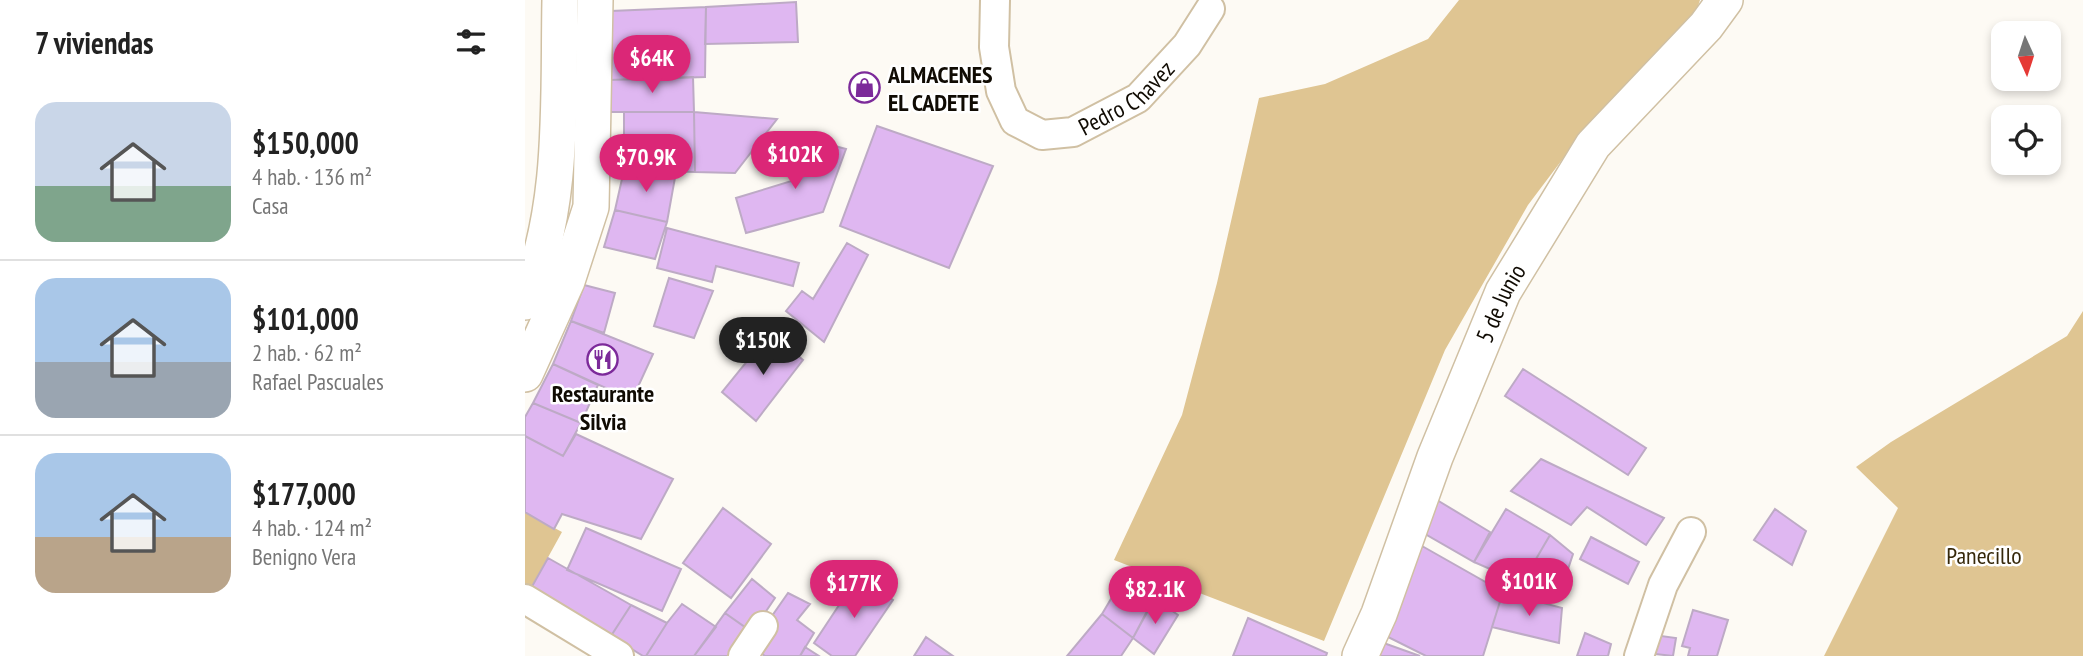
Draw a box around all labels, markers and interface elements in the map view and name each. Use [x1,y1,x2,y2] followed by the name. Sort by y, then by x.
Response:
[1991,21,2061,91] north arrow
[1991,21,2061,175] map controls
[35,23,154,62] text: 7 viviendas
[452,23,490,61] icon: filters
[611,36,693,95] pin: $64K
[630,43,674,72] text: $64K
[1073,54,1181,142] street label: Pedro Chavez
[887,59,993,118] place label: ALMACENES EL CADETE
[848,71,882,105] shop icon: ALMACENES EL CADETE
[1991,105,2061,175] button: locate
[252,123,359,162] text: $150,000
[91,130,175,214] icon: home
[746,132,844,191] pin: $102K
[589,134,703,194] pin: $70.9K
[767,139,823,168] text: $102K
[616,142,676,171] text: $70.9K
[252,162,372,191] text: 4 hab. · 136 m²
[252,191,288,220] text: Casa
[1468,258,1532,347] street label: 5 de Junio
[252,299,359,338] text: $101,000
[91,306,175,390] icon: home
[714,318,812,377] pin: $150K
[735,325,791,354] text: $150K
[252,338,362,367] text: 2 hab. · 62 m²
[586,342,620,376] restaurant icon: Restaurante Silvia
[252,367,384,396] text: Rafael Pascuales
[552,378,654,437] place label: Restaurante Silvia
[252,474,356,513] text: $177,000
[91,481,175,565] icon: home
[252,513,372,542] text: 4 hab. · 124 m²
[1946,540,2022,571] park label: Panecillo
[252,542,356,571] text: Benigno Vera
[1480,558,1578,618] pin: $101K
[805,560,903,620] pin: $177K
[1098,566,1212,626] pin: $82.1K
[1501,566,1557,595] text: $101K
[826,568,882,597] text: $177K
[1125,574,1185,603] text: $82.1K

